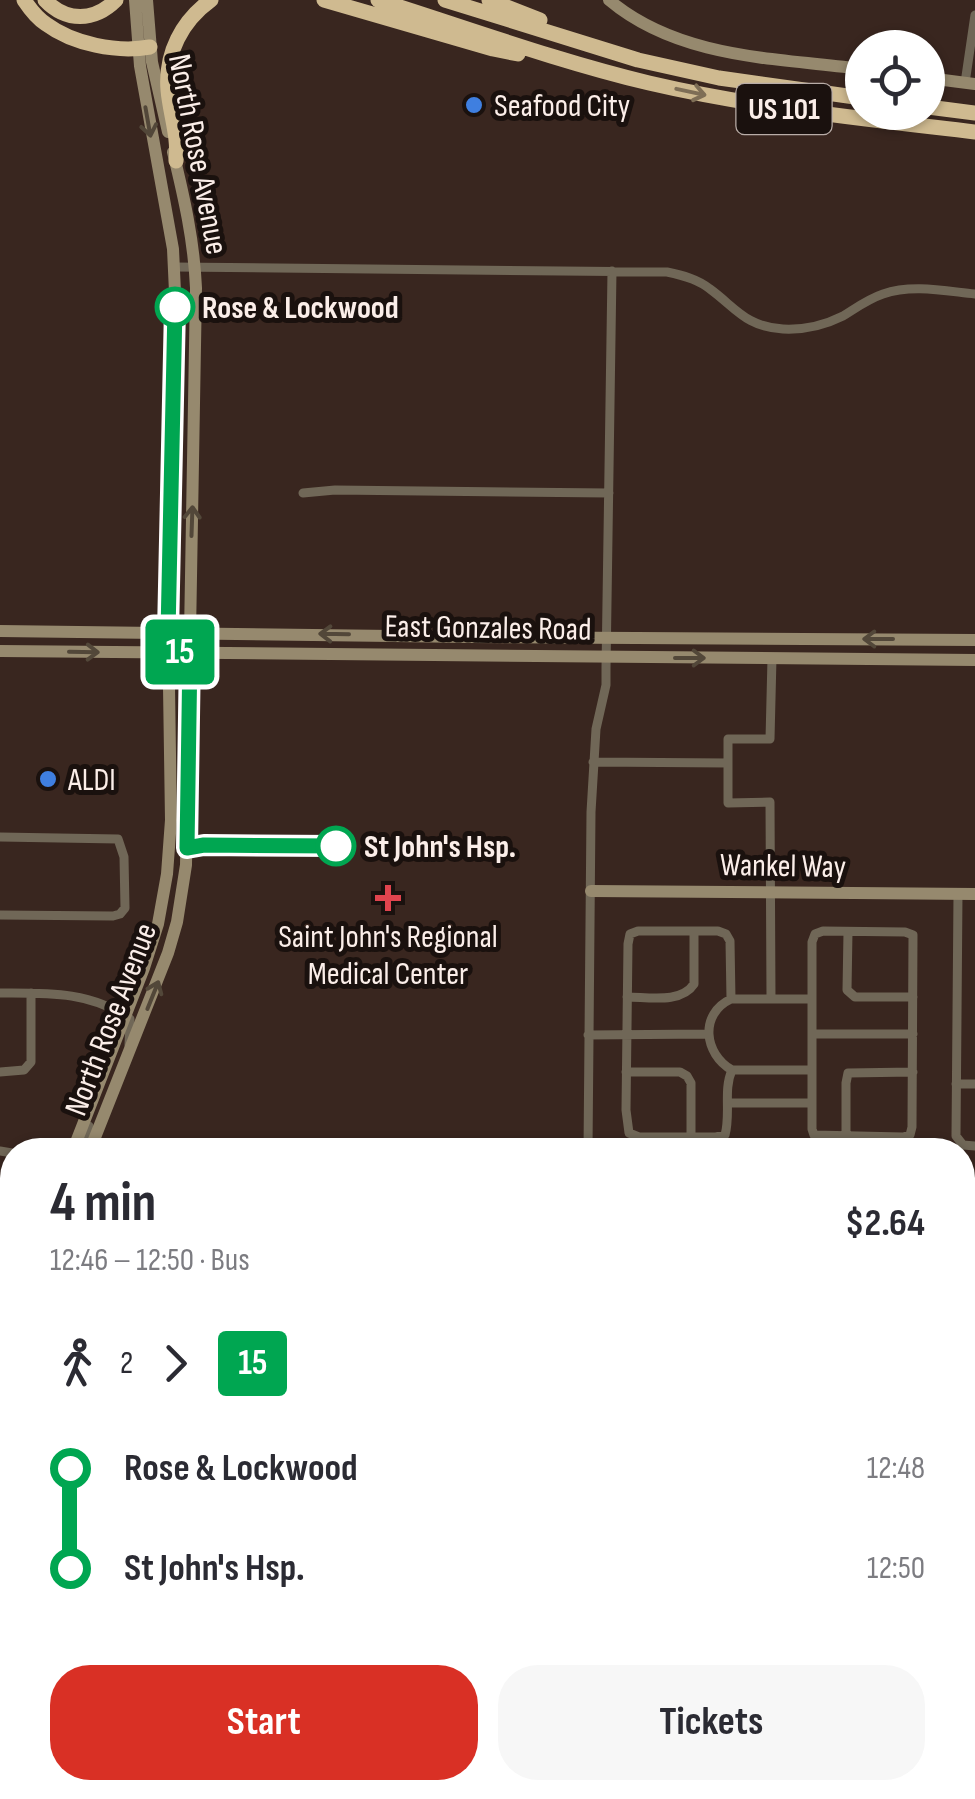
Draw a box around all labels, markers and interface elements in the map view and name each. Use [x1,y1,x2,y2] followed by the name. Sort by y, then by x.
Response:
[845,30,945,130] map controls
[845,30,945,130] button: locate
[159,51,236,258] street label: North Rose Avenue
[674,84,706,102] one-way arrow
[736,84,832,134] road number: US 101
[494,87,630,126] place label: Seafood City
[463,94,485,116] marker: Seafood City
[140,105,159,137] one-way arrow
[156,288,194,326] marker: Rose & Lockwood
[202,289,399,328] place label: Rose & Lockwood
[182,506,201,538] one-way arrow
[384,607,592,650] street label: East Gonzales Road
[135,620,225,684] line badge: 15
[319,625,351,644] one-way arrow
[862,630,894,648] one-way arrow
[165,631,195,674] text: 15
[68,642,100,661] one-way arrow
[673,648,705,667] one-way arrow
[67,761,116,800] place label: ALDI
[37,768,59,790] marker: ALDI
[317,827,355,865] marker: St John's Hsp.
[364,828,516,867] place label: St John's Hsp.
[720,846,846,887] street label: Wankel Way
[375,885,401,911] marker: Saint John's Regional Medical Center
[57,918,166,1121] street label: North Rose Avenue
[278,918,498,994] place label: Saint John's Regional Medical Center
[146,980,164,1010] one-way arrow
[50,1170,156,1237] text: 4 min
[845,1201,925,1246] text: $2.64
[50,1241,250,1280] text: 12:46 – 12:50 · Bus
[50,1336,105,1391] icon: walk
[148,1336,203,1391] icon: forward
[238,1342,267,1385] text: 15
[120,1344,133,1383] text: 2
[124,1446,358,1491] text: Rose & Lockwood
[867,1449,925,1488] text: 12:48
[124,1546,305,1591] text: St John's Hsp.
[867,1549,925,1588] text: 12:50
[50,1665,478,1780] button: Start
[498,1665,925,1780] button: Tickets

